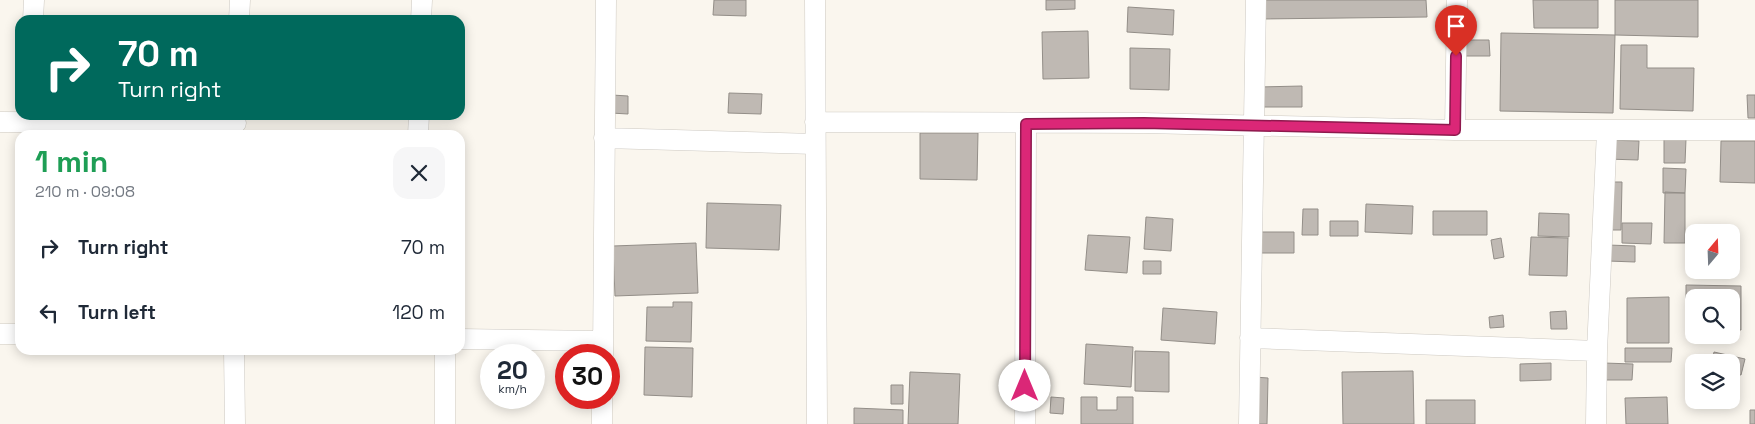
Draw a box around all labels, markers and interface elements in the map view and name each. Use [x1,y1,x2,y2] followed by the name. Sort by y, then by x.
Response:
[1435,5,1477,56] pin
[1442,12,1470,40] icon: arrive
[118,32,199,76] text: 70 m
[35,35,100,100] icon: right
[118,75,221,103] text: Turn right
[35,142,108,181] text: 1 min
[393,147,445,199] button: close
[35,181,135,202] text: 210 m · 09:08
[1685,224,1740,279] north arrow
[1685,224,1740,409] map controls
[35,234,63,262] icon: right
[78,235,168,260] text: Turn right
[401,235,445,260] text: 70 m
[1685,289,1740,344] button: search
[35,299,63,327] icon: left
[78,300,156,325] text: Turn left
[392,300,445,325] text: 120 m
[555,344,620,409] speed limit sign: 30
[497,354,528,386] text: 20
[1685,354,1740,409] button: layers
[998,359,1050,411] position arrow
[498,381,527,397] text: km/h

